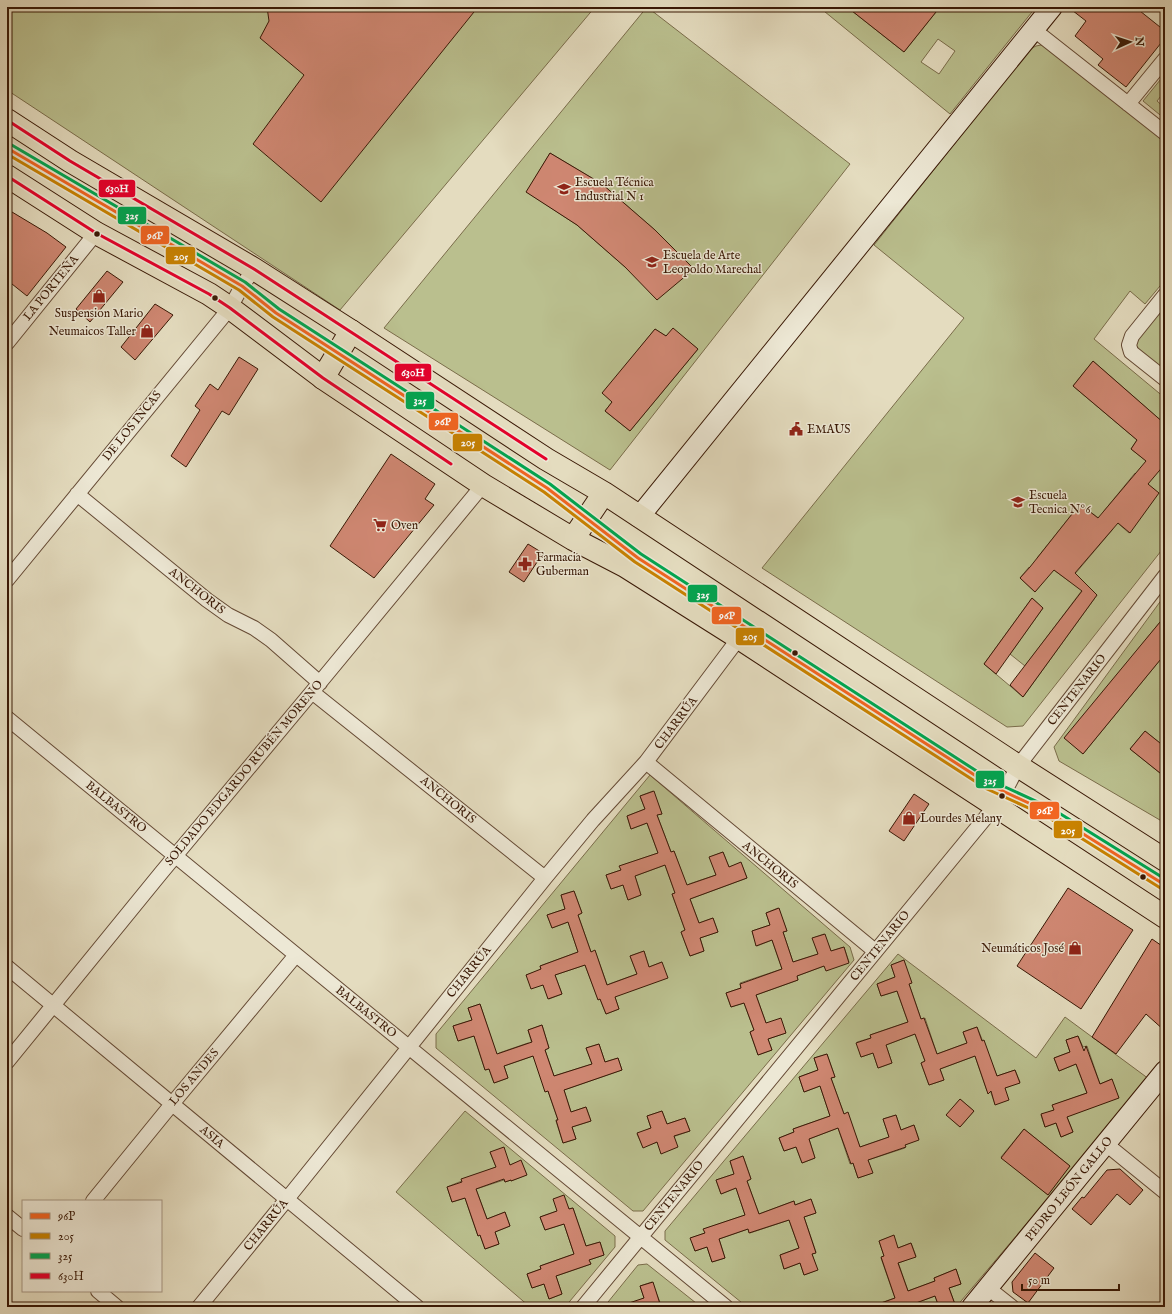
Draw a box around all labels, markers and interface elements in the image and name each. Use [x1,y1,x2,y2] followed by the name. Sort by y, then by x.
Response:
[1110,22,1150,62] north arrow
[1132,35,1146,47] text: N
[575,175,655,204] place label: Escuela Técnica Industrial N 1
[98,179,136,198] line badge: 630H
[556,181,572,197] school or university icon: Escuela Técnica Industrial N 1
[105,182,129,196] text: 630H
[117,206,147,225] line badge: 325
[125,209,139,223] text: 325
[140,225,170,245] line badge: 96P
[92,229,102,239] unlabelled marker
[146,229,164,243] text: 96P
[165,246,196,265] line badge: 205
[663,248,762,278] place label: Escuela de Arte Leopoldo Marechal
[174,250,188,264] text: 205
[19,251,83,324] street label: LA PORTEÑA
[644,254,660,270] school or university icon: Escuela de Arte Leopoldo Marechal
[91,288,107,304] shop icon: Suspension Mario
[210,293,220,303] unlabelled marker
[55,306,144,322] place label: Suspension Mario
[139,323,155,339] shop icon: Neumaicos Taller
[49,324,137,339] place label: Neumaicos Taller
[394,363,432,382] line badge: 630H
[401,366,425,380] text: 630H
[99,388,165,464] street label: DE LOS INCAS
[405,391,435,410] line badge: 325
[413,394,427,408] text: 325
[428,412,459,431] line badge: 96P
[434,415,452,429] text: 96P
[788,421,804,437] public building icon: EMAUS
[807,422,850,437] place label: EMAUS
[452,433,483,452] line badge: 205
[461,436,475,450] text: 205
[1029,488,1091,517] place label: Escuela Tecnica Nº6
[1010,494,1026,510] school or university icon: Escuela Tecnica Nº6
[372,517,388,533] supermarket icon: Oven
[391,518,419,533] place label: Oven
[536,550,590,579] place label: Farmacia Guberman
[517,556,533,572] pharmacy icon: Farmacia Guberman
[165,564,228,618] street label: ANCHORIS
[687,584,718,603] line badge: 325
[696,588,710,602] text: 325
[711,606,742,625] line badge: 96P
[718,609,736,623] text: 96P
[735,627,765,646] line badge: 205
[743,630,757,644] text: 205
[790,648,800,658] unlabelled marker
[1044,651,1110,729] street label: CENTENARIO
[161,676,326,869] street label: SOLDADO EDGARDO RUBÉN MORENO
[650,692,701,752] street label: CHARRÚA
[975,770,1005,789] line badge: 325
[416,772,479,827] street label: ANCHORIS
[983,774,997,788] text: 325
[82,778,150,836] street label: BALBASTRO
[997,791,1007,801] unlabelled marker
[1029,801,1060,820] line badge: 96P
[1036,804,1054,818] text: 96P
[901,810,917,826] shop icon: Lourdes Melany
[920,811,1002,826] place label: Lourdes Melany
[1053,820,1083,839] line badge: 205
[1061,824,1075,838] text: 205
[738,837,801,892] street label: ANCHORIS
[1138,872,1148,882] unlabelled marker
[847,908,913,984] street label: CENTENARIO
[1067,940,1083,956] shop icon: Neumáticos José
[981,941,1064,957] place label: Neumáticos José
[443,942,495,1001] street label: CHARRÚA
[332,983,400,1041] street label: BALBASTRO
[166,1045,222,1109] street label: LOS ANDES
[196,1122,228,1152] street label: ASIA
[1021,1133,1116,1244] street label: PEDRO LEÓN GALLO
[641,1158,707,1234] street label: CENTENARIO
[240,1195,292,1254] street label: CHARRÚA
[22,1200,162,1292] legend
[57,1209,75,1224] text: 96P
[58,1229,75,1244] text: 205
[58,1249,73,1264] text: 325
[1022,1266,1119,1292] scale bar
[58,1269,84,1284] text: 630H
[1028,1273,1050,1288] text: 50 m

